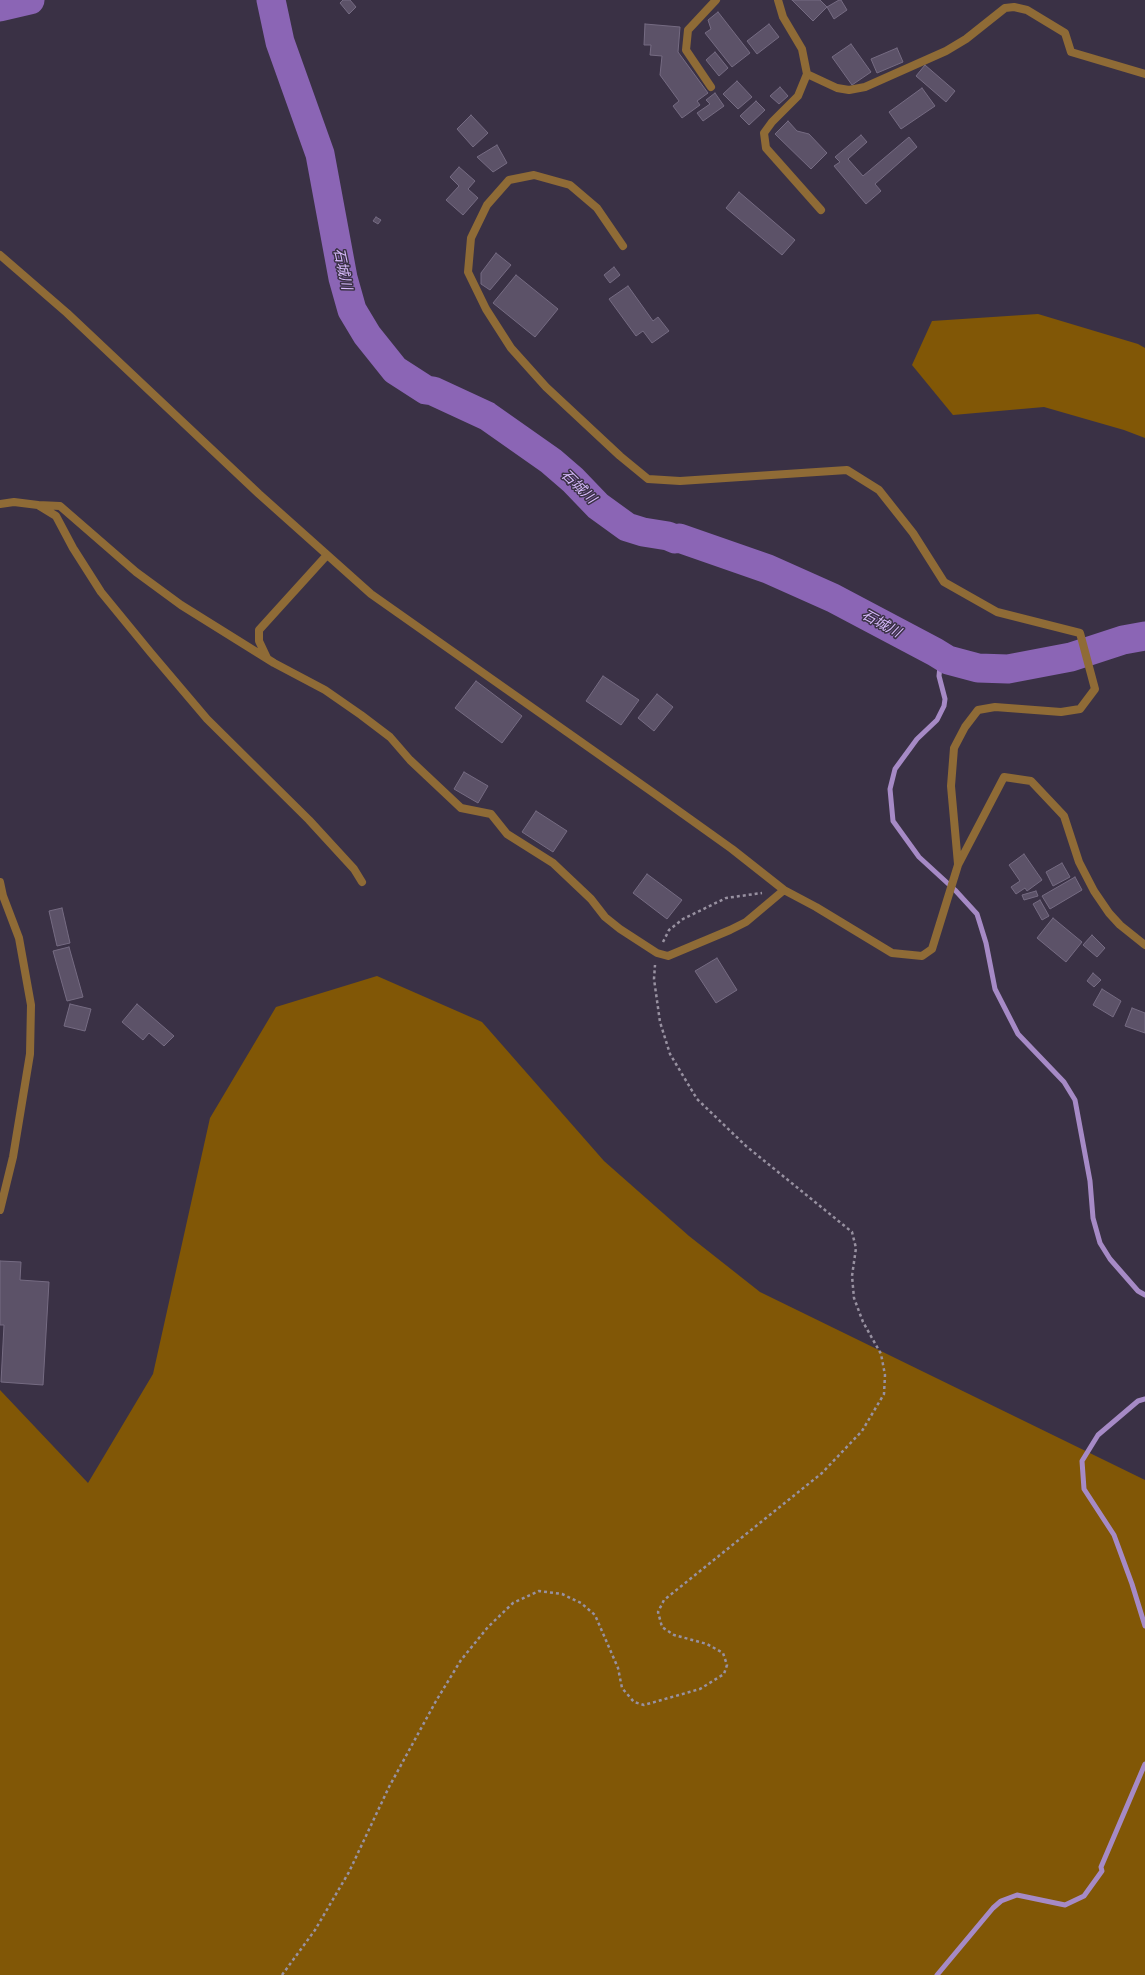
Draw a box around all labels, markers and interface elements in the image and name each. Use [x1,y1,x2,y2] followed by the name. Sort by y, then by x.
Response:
[329,247,355,291] water label: 石城川
[557,466,599,508] water label: 石城川
[859,606,903,642] water label: 石城川

